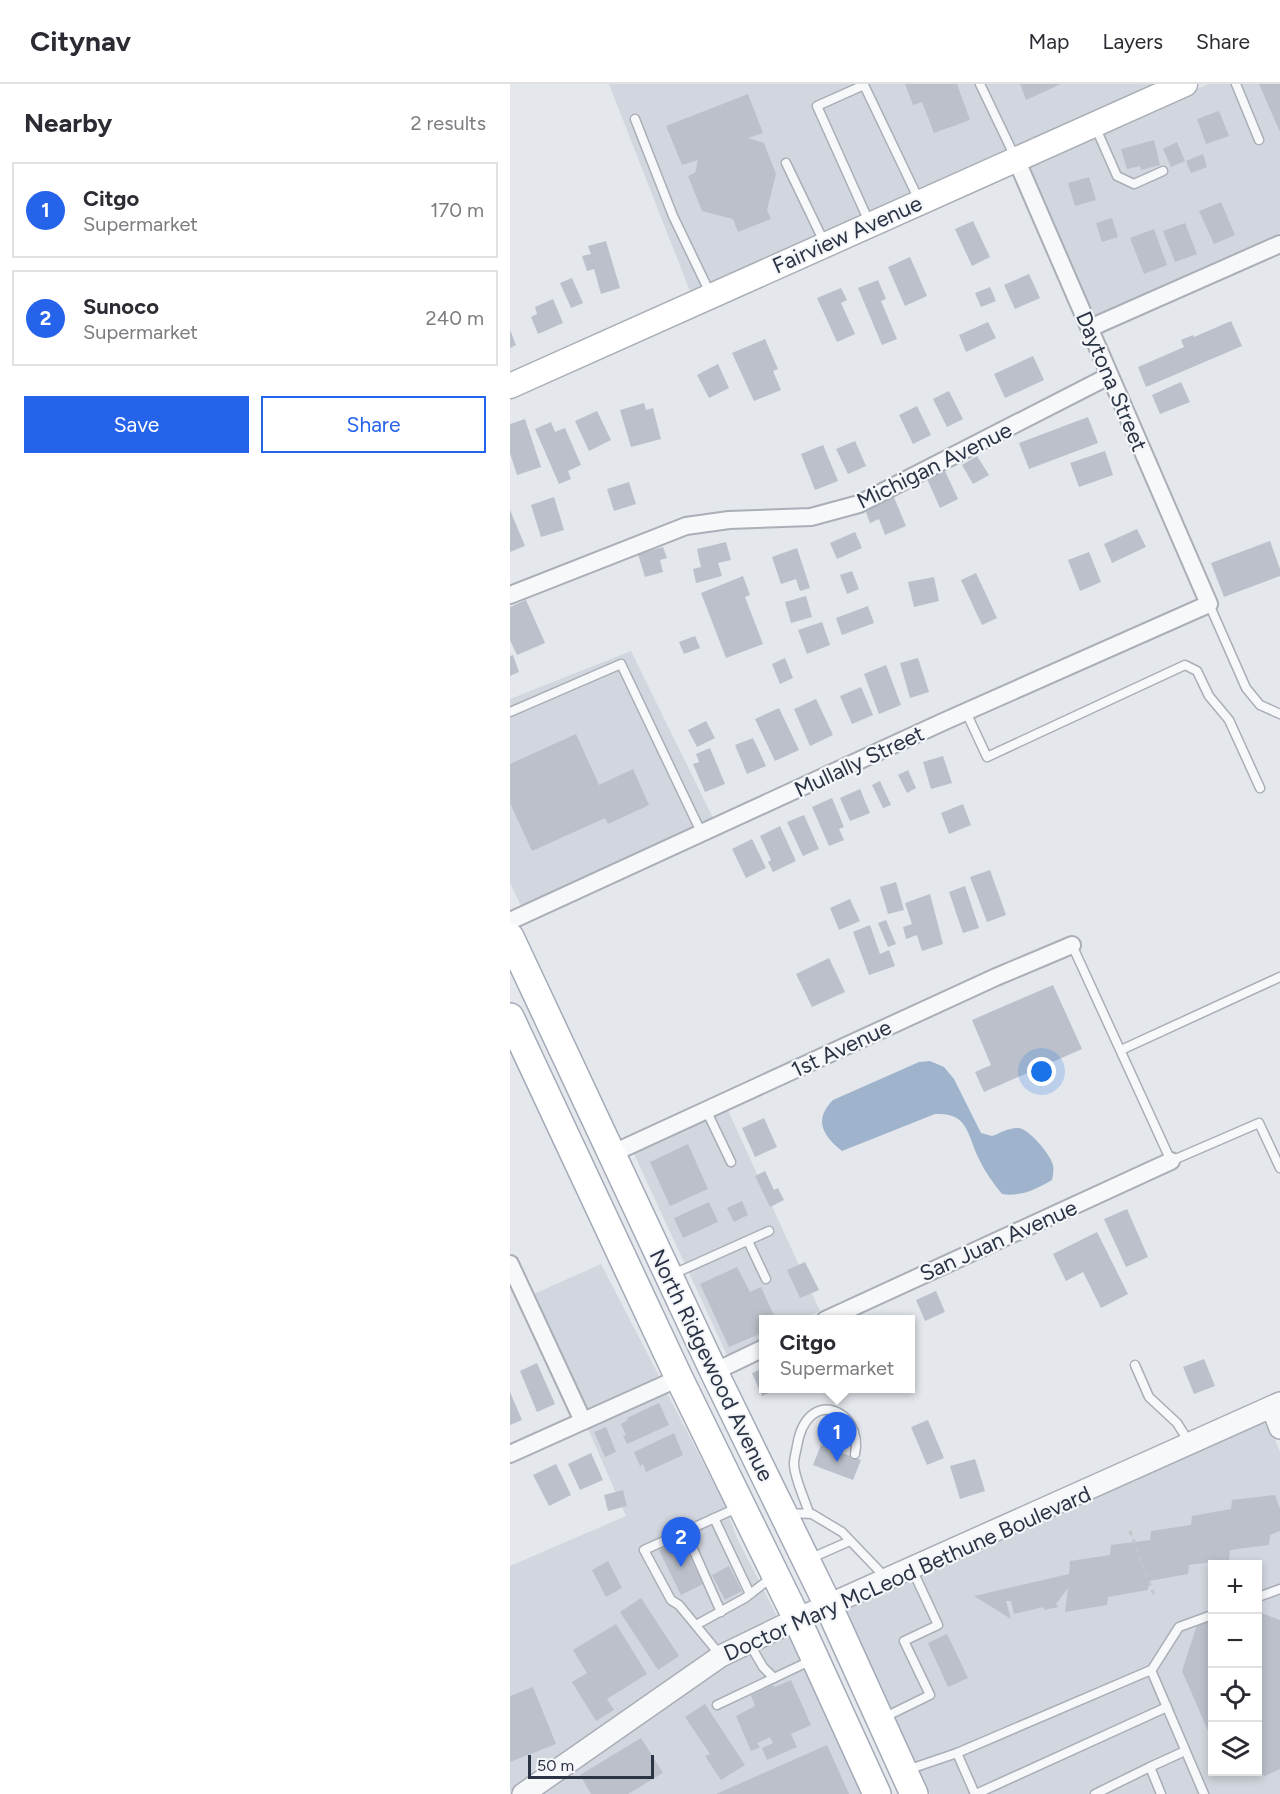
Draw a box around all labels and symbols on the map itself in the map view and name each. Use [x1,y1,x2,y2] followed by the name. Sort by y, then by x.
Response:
[768,189,926,280] street label: Fairview Avenue
[1070,307,1153,455] street label: Daytona Street
[852,416,1016,515] street label: Michigan Avenue
[790,720,928,803] street label: Mullally Street
[787,1014,896,1083] street label: 1st Avenue
[1027,1057,1056,1086] your location
[915,1194,1081,1287] street label: San Juan Avenue
[644,1245,780,1486] street label: North Ridgewood Avenue
[818,1412,856,1462] pin: 1
[720,1480,1095,1667] street label: Doctor Mary McLeod Bethune Boulevard
[662,1518,700,1567] pin: 2
[528,1752,654,1780] scale bar

